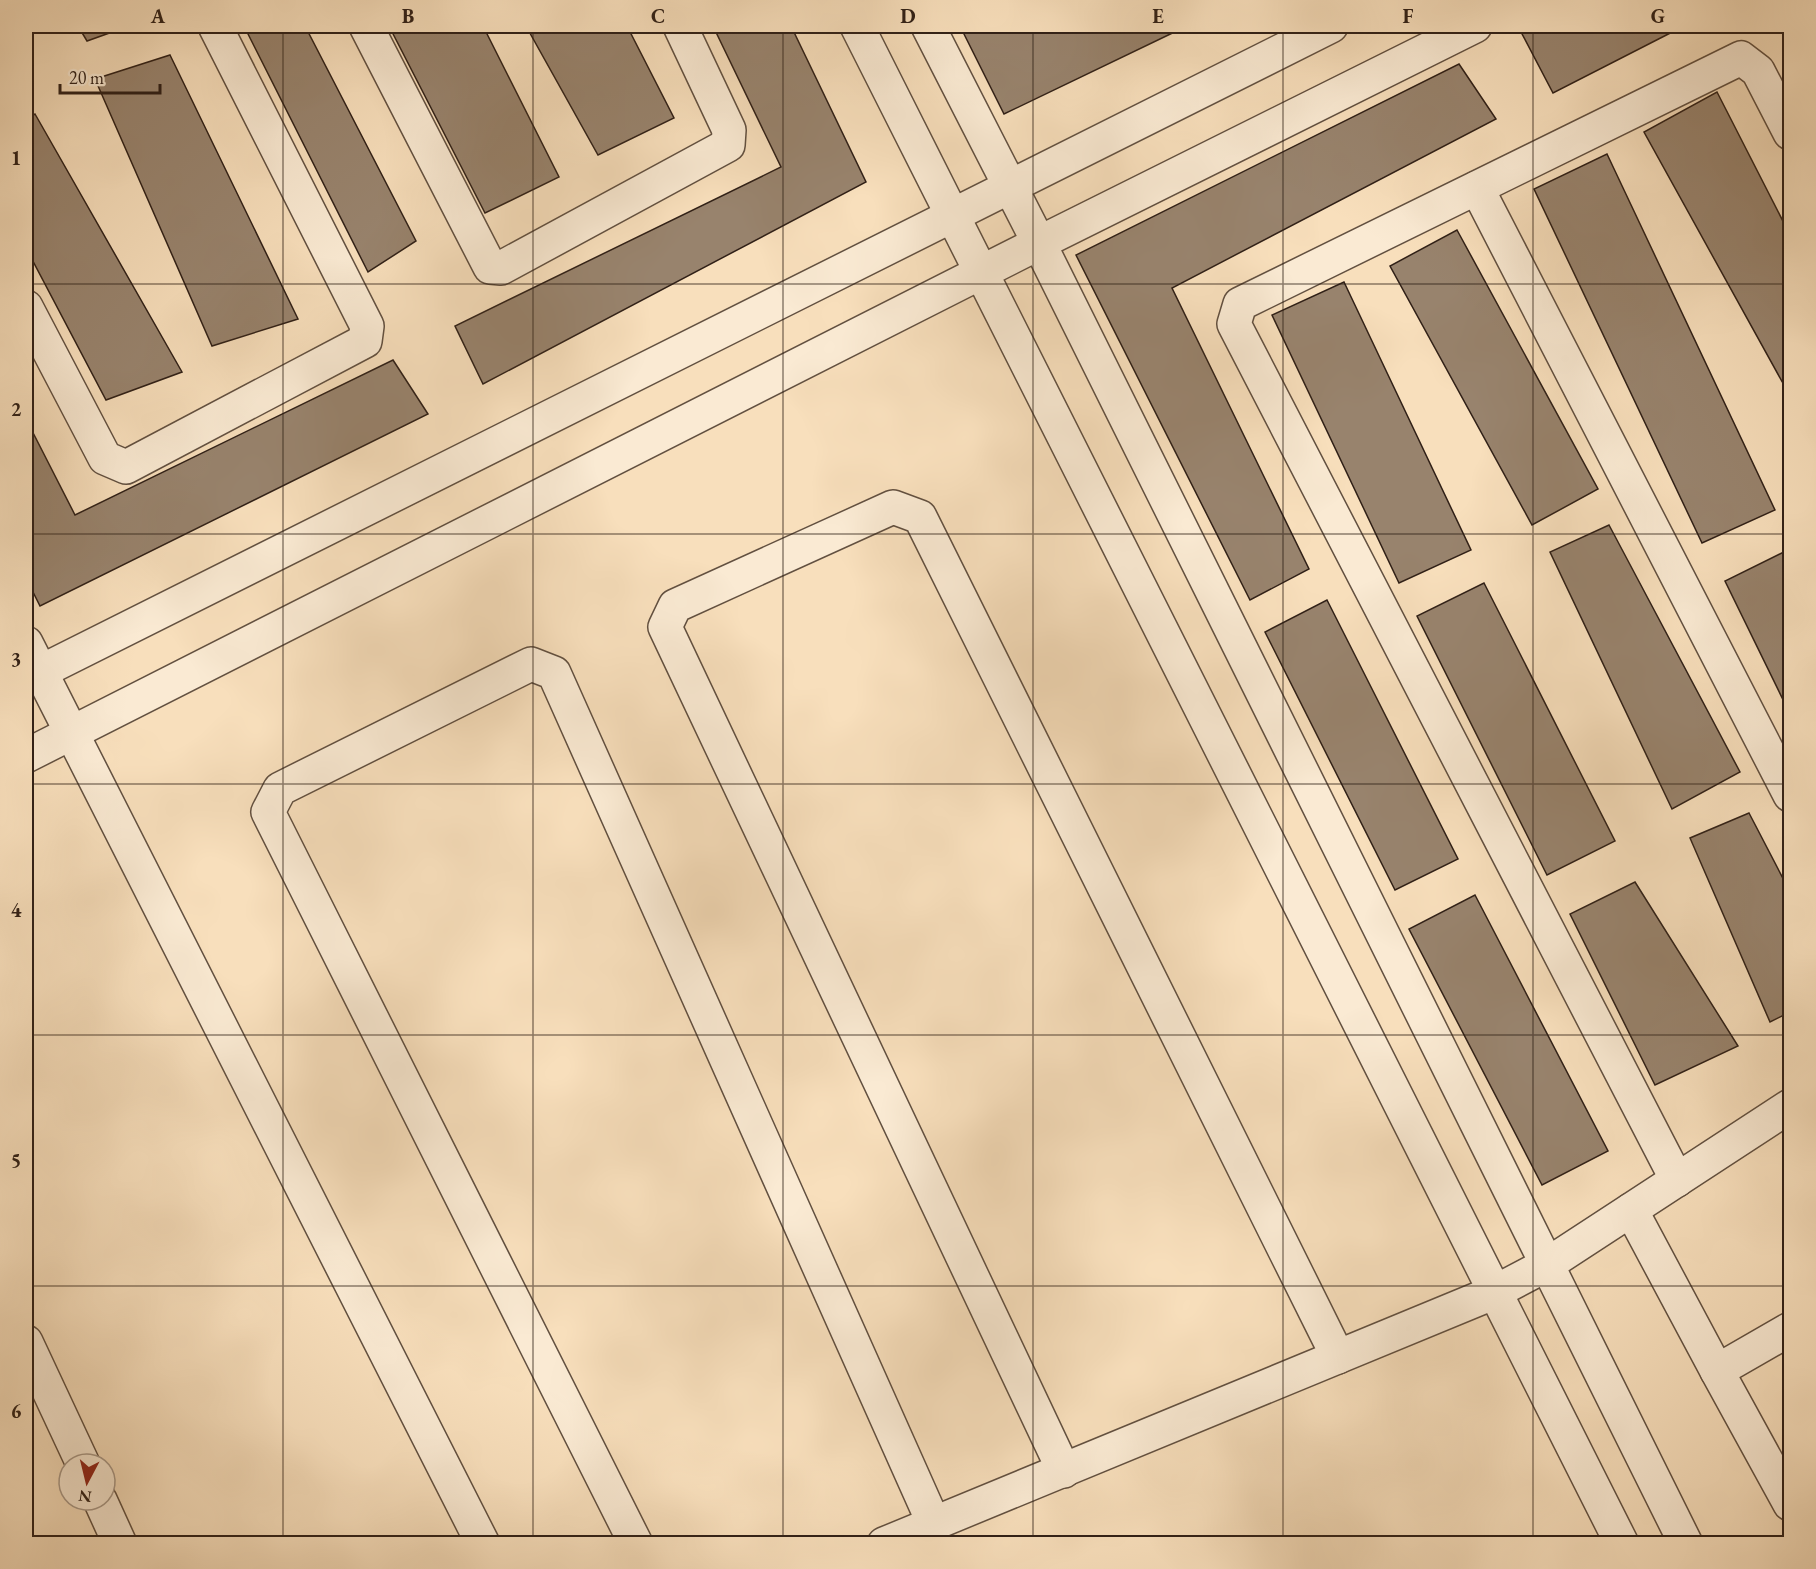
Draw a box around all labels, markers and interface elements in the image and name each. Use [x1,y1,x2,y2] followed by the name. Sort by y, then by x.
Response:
[150,3,166,29] text: A
[402,3,414,29] text: B
[651,3,665,29] text: C
[900,3,916,29] text: D
[1152,3,1164,29] text: E
[1403,3,1414,29] text: F
[1651,3,1665,29] text: G
[60,57,160,95] scale bar
[69,66,104,89] text: 20 m
[11,145,21,171] text: 1
[11,396,22,422] text: 2
[11,646,21,672] text: 3
[11,897,22,923] text: 4
[11,1147,21,1173] text: 5
[11,1398,22,1424] text: 6
[57,1452,117,1512] north arrow
[77,1485,93,1508] text: N

